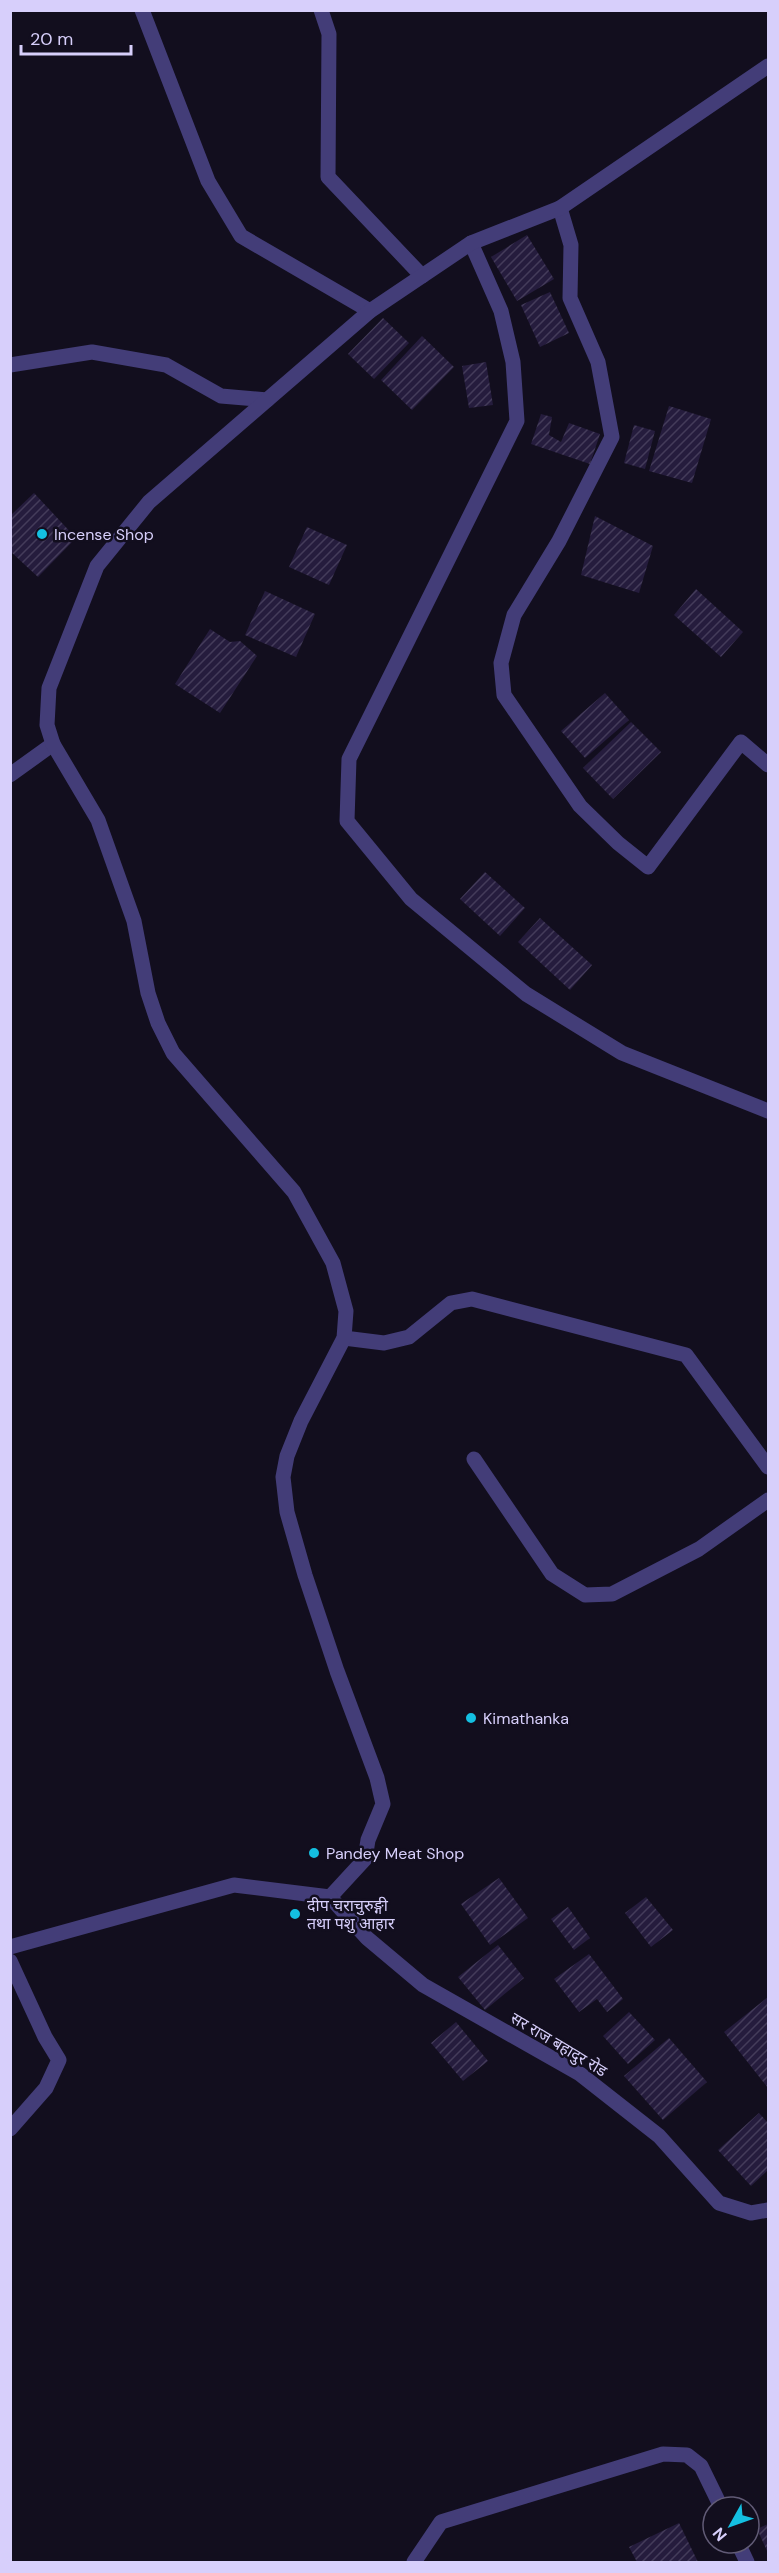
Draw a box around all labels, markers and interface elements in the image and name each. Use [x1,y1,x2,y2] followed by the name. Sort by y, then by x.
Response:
[21,18,130,56] scale bar
[30,27,73,51] text: 20 m
[54,524,154,545] place label: Incense Shop
[35,527,49,541] marker: Incense Shop
[483,1708,569,1729] place label: Kimathanka
[464,1711,478,1725] marker: Kimathanka
[326,1843,464,1864] place label: Pandey Meat Shop
[307,1846,321,1860] marker: Pandey Meat Shop
[307,1895,395,1934] place label: दीप चराचुरुङ्गी तथा पशु आहार
[288,1907,302,1921] marker: दीप चराचुरुङ्गी तथा पशु आहार
[507,2007,611,2082] street label: सर राज बहादुर रोड
[701,2495,761,2555] north arrow
[708,2523,732,2546] text: N

